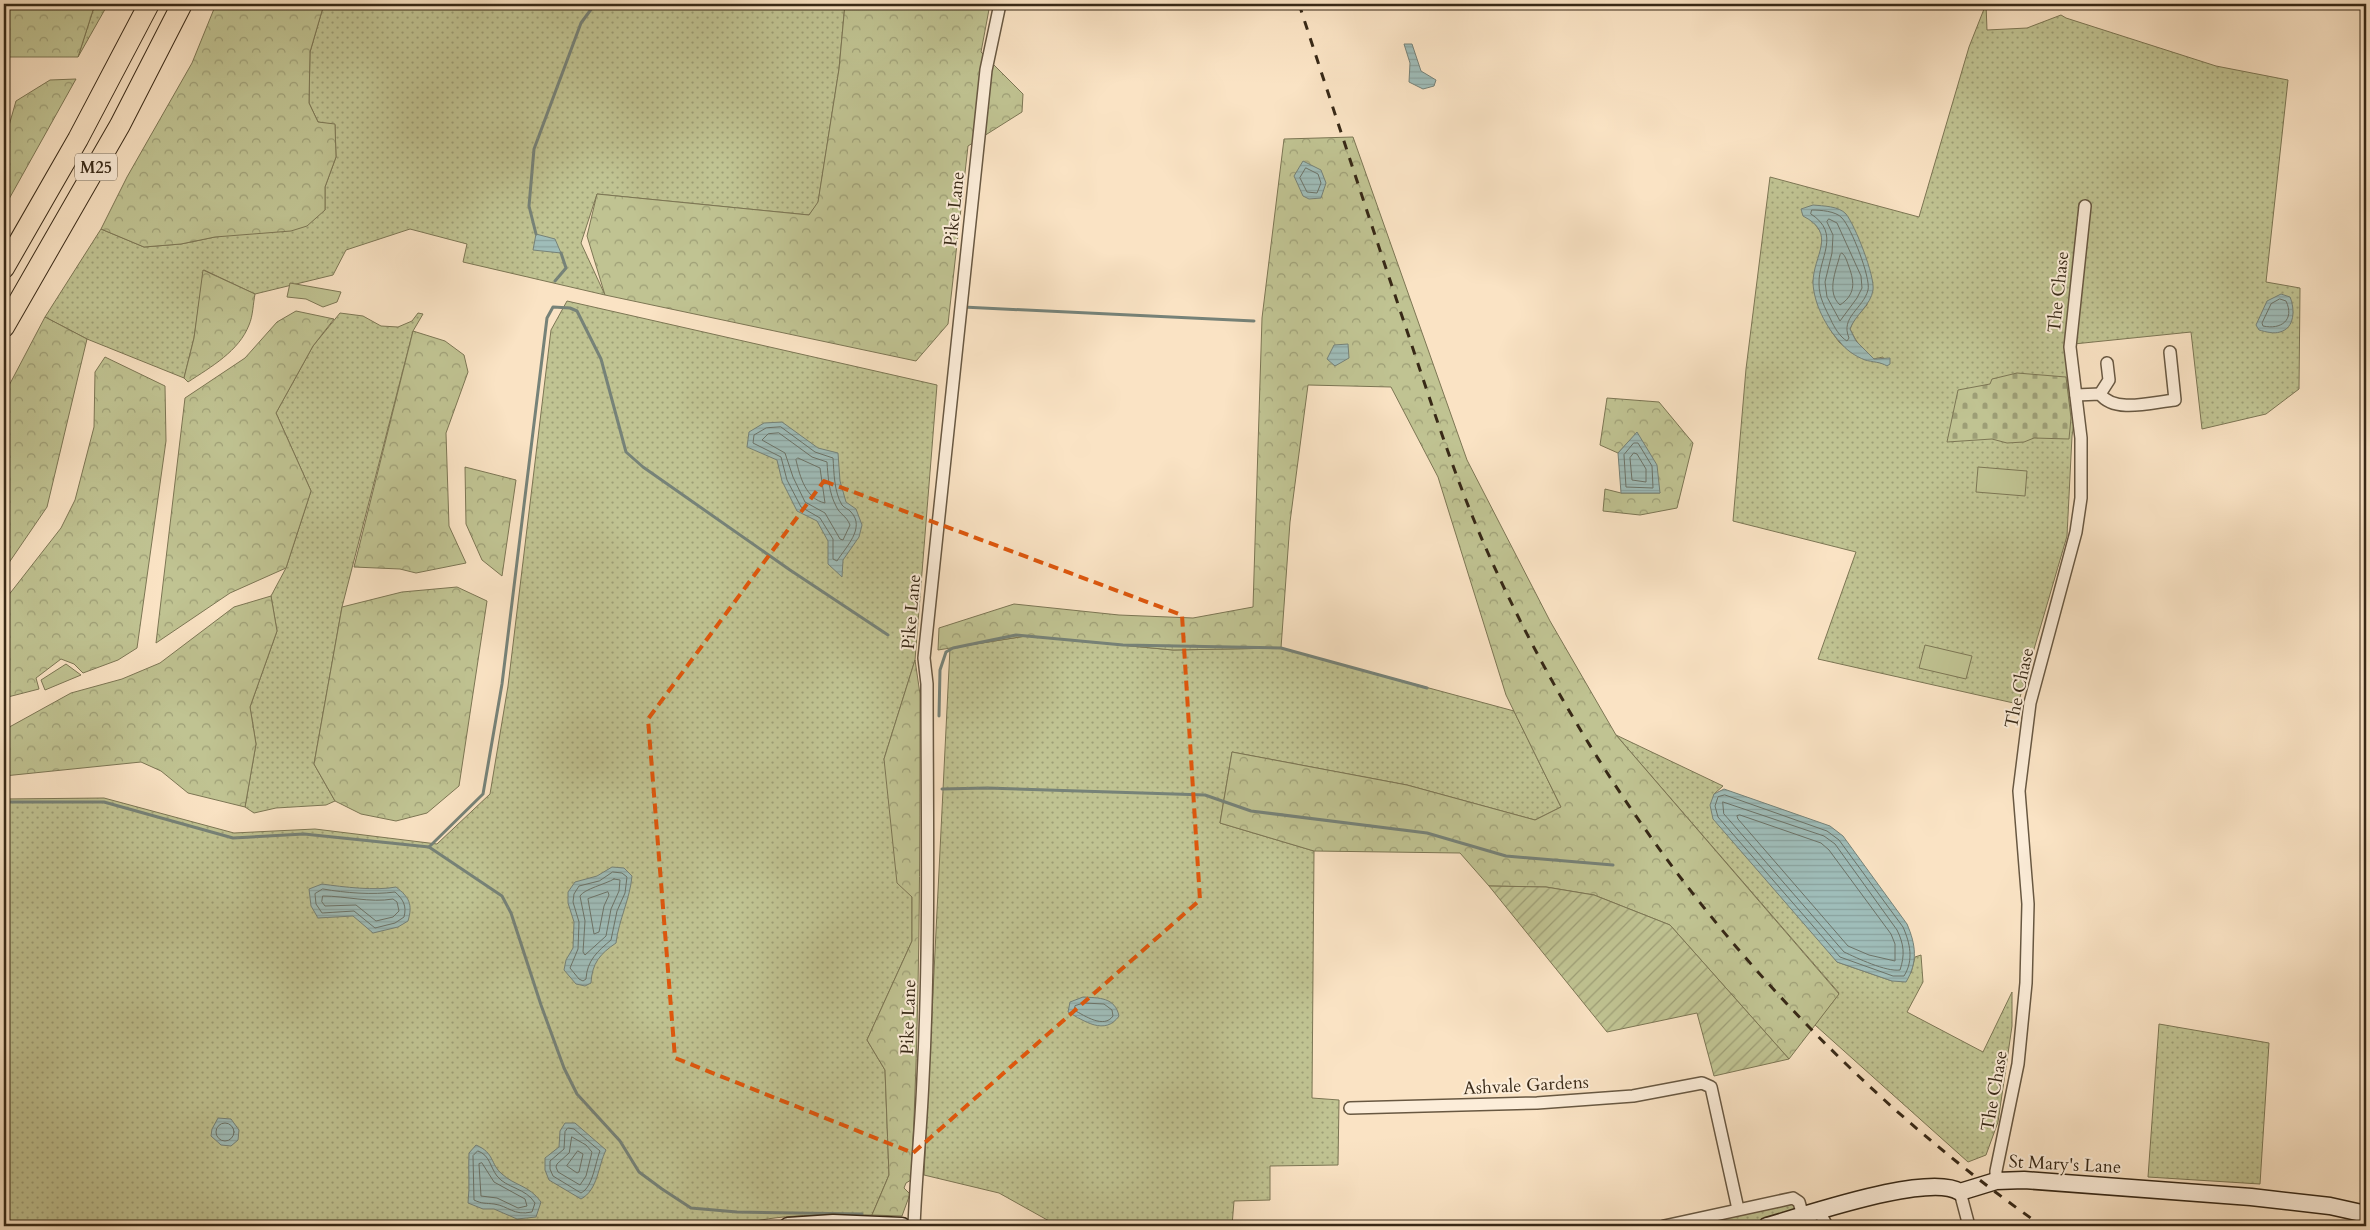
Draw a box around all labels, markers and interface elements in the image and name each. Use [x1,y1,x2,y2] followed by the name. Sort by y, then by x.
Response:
[75,154,117,180] road number: M25
[938,170,971,248] street label: Pike Lane
[2042,250,2075,334] street label: The Chase
[896,573,927,651] street label: Pike Lane
[1999,646,2040,731] street label: The Chase
[895,979,922,1055] street label: Pike Lane
[1975,1049,2014,1133] street label: The Chase
[1463,1070,1589,1101] street label: Ashvale Gardens
[2008,1149,2122,1180] street label: St Mary's Lane

